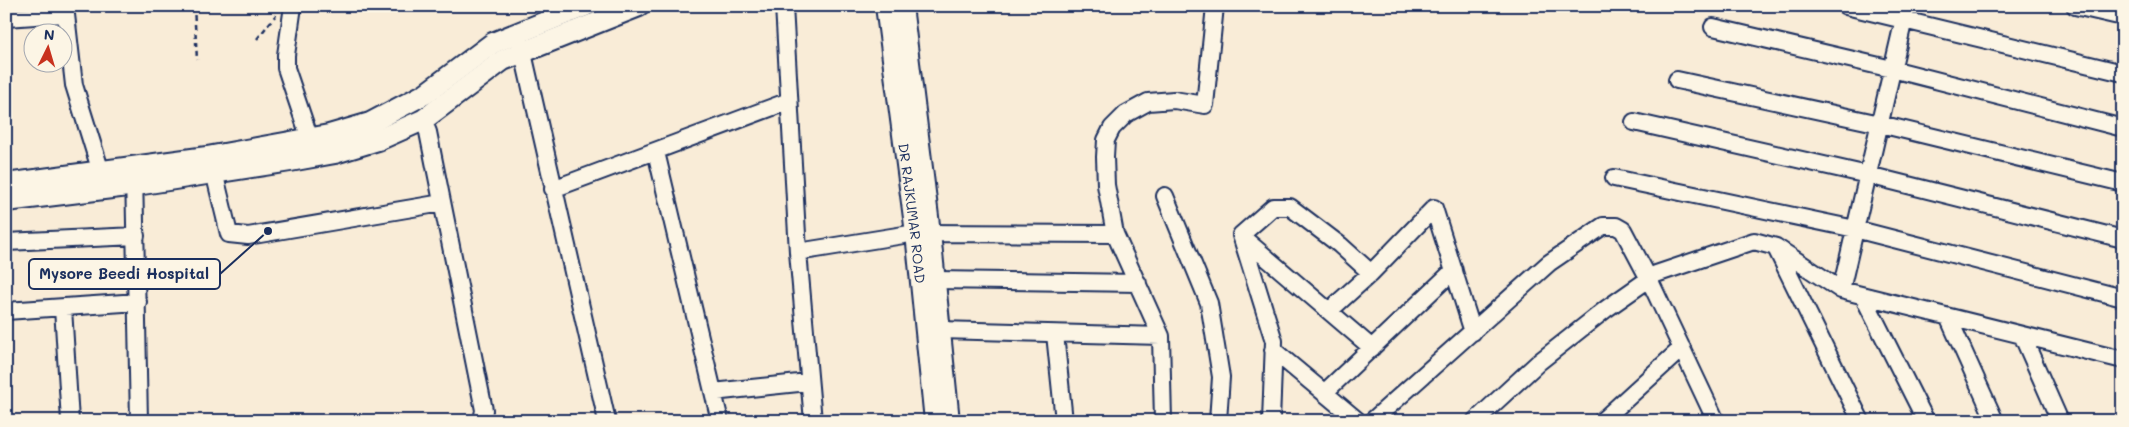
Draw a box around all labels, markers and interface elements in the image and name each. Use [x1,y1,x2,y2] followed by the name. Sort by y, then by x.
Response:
[22,22,72,72] north arrow
[43,25,55,44] text: N
[895,142,931,284] street label: DR RAJKUMAR ROAD
[29,259,220,289] callout: Mysore Beedi Hospital
[39,263,209,283] text: Mysore Beedi Hospital

